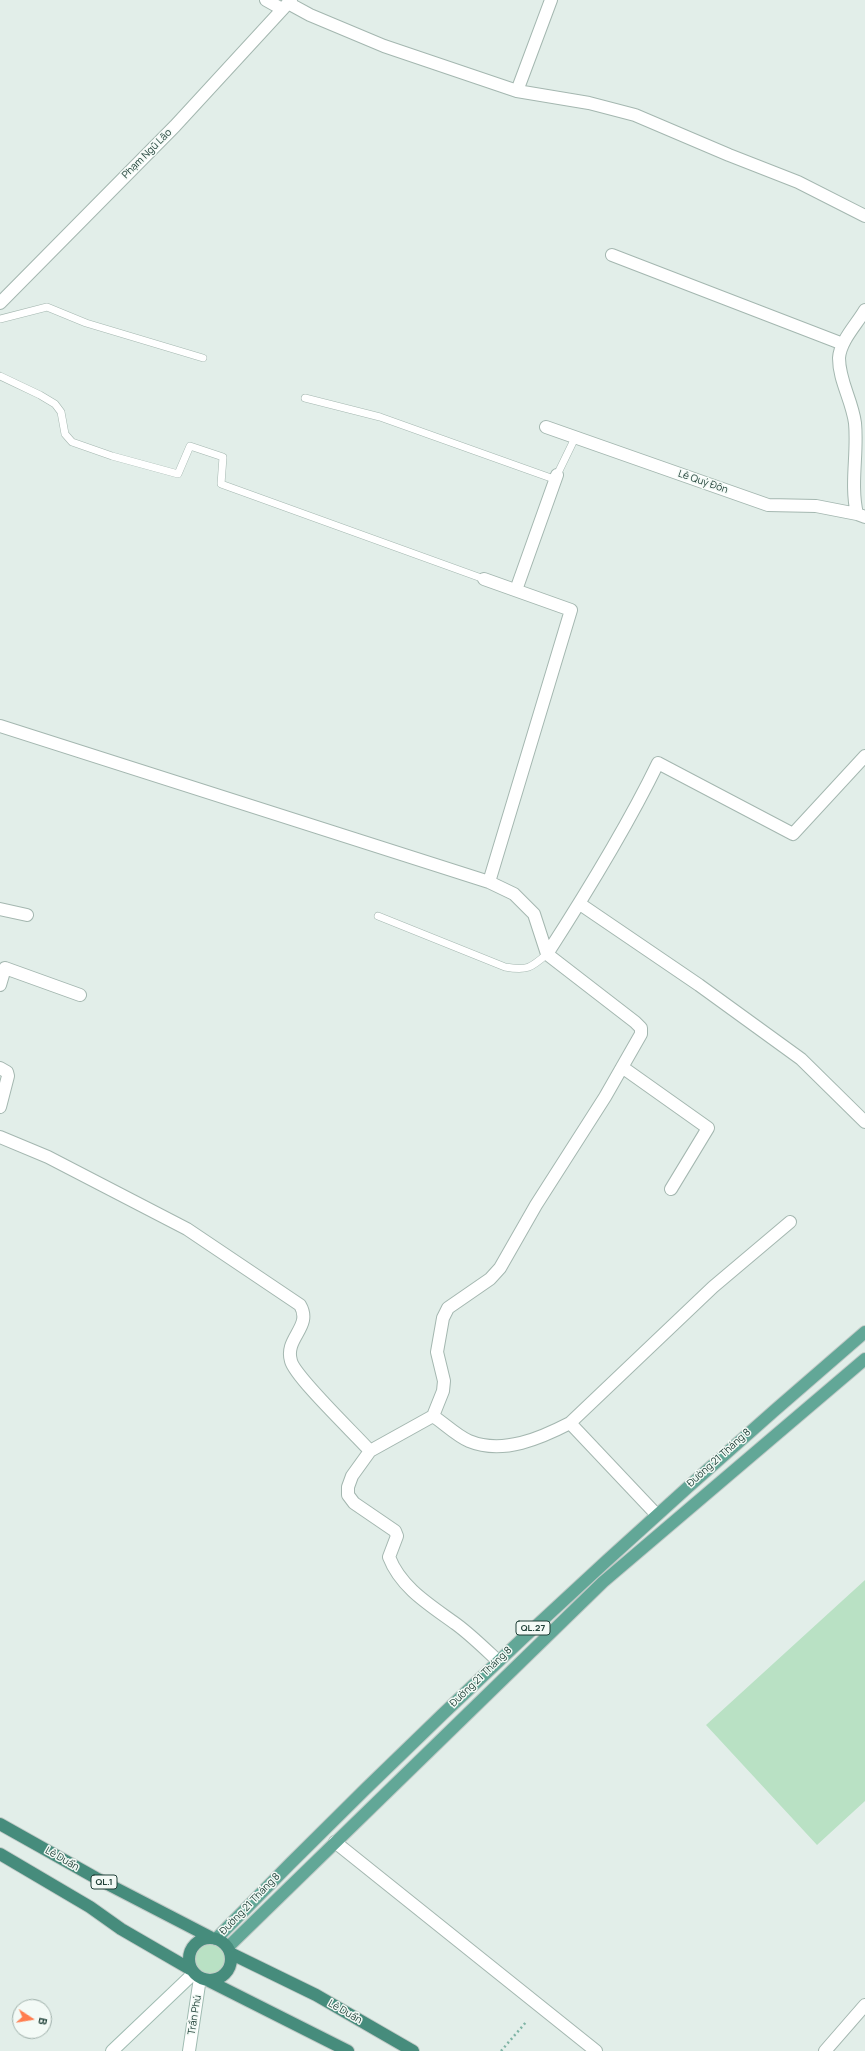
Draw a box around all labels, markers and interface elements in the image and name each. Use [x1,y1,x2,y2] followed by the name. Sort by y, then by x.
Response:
[120,127,174,181] street label: Phạm Ngũ Lão
[677,468,729,496] street label: Lê Quý Đôn
[685,1426,753,1490] street label: Đường 21 Tháng 8
[516,1621,550,1635] road number: QL.27
[448,1644,514,1710] street label: Đường 21 Tháng 8
[43,1845,81,1873] street label: Lê Duẩn
[217,1871,283,1937] street label: Đường 21 Tháng 8
[91,1875,117,1889] road number: QL.1
[186,1994,204,2036] street label: Trần Phú
[326,1998,364,2026] street label: Lê Duẩn
[12,1999,52,2039] north arrow
[35,2016,51,2026] text: B

